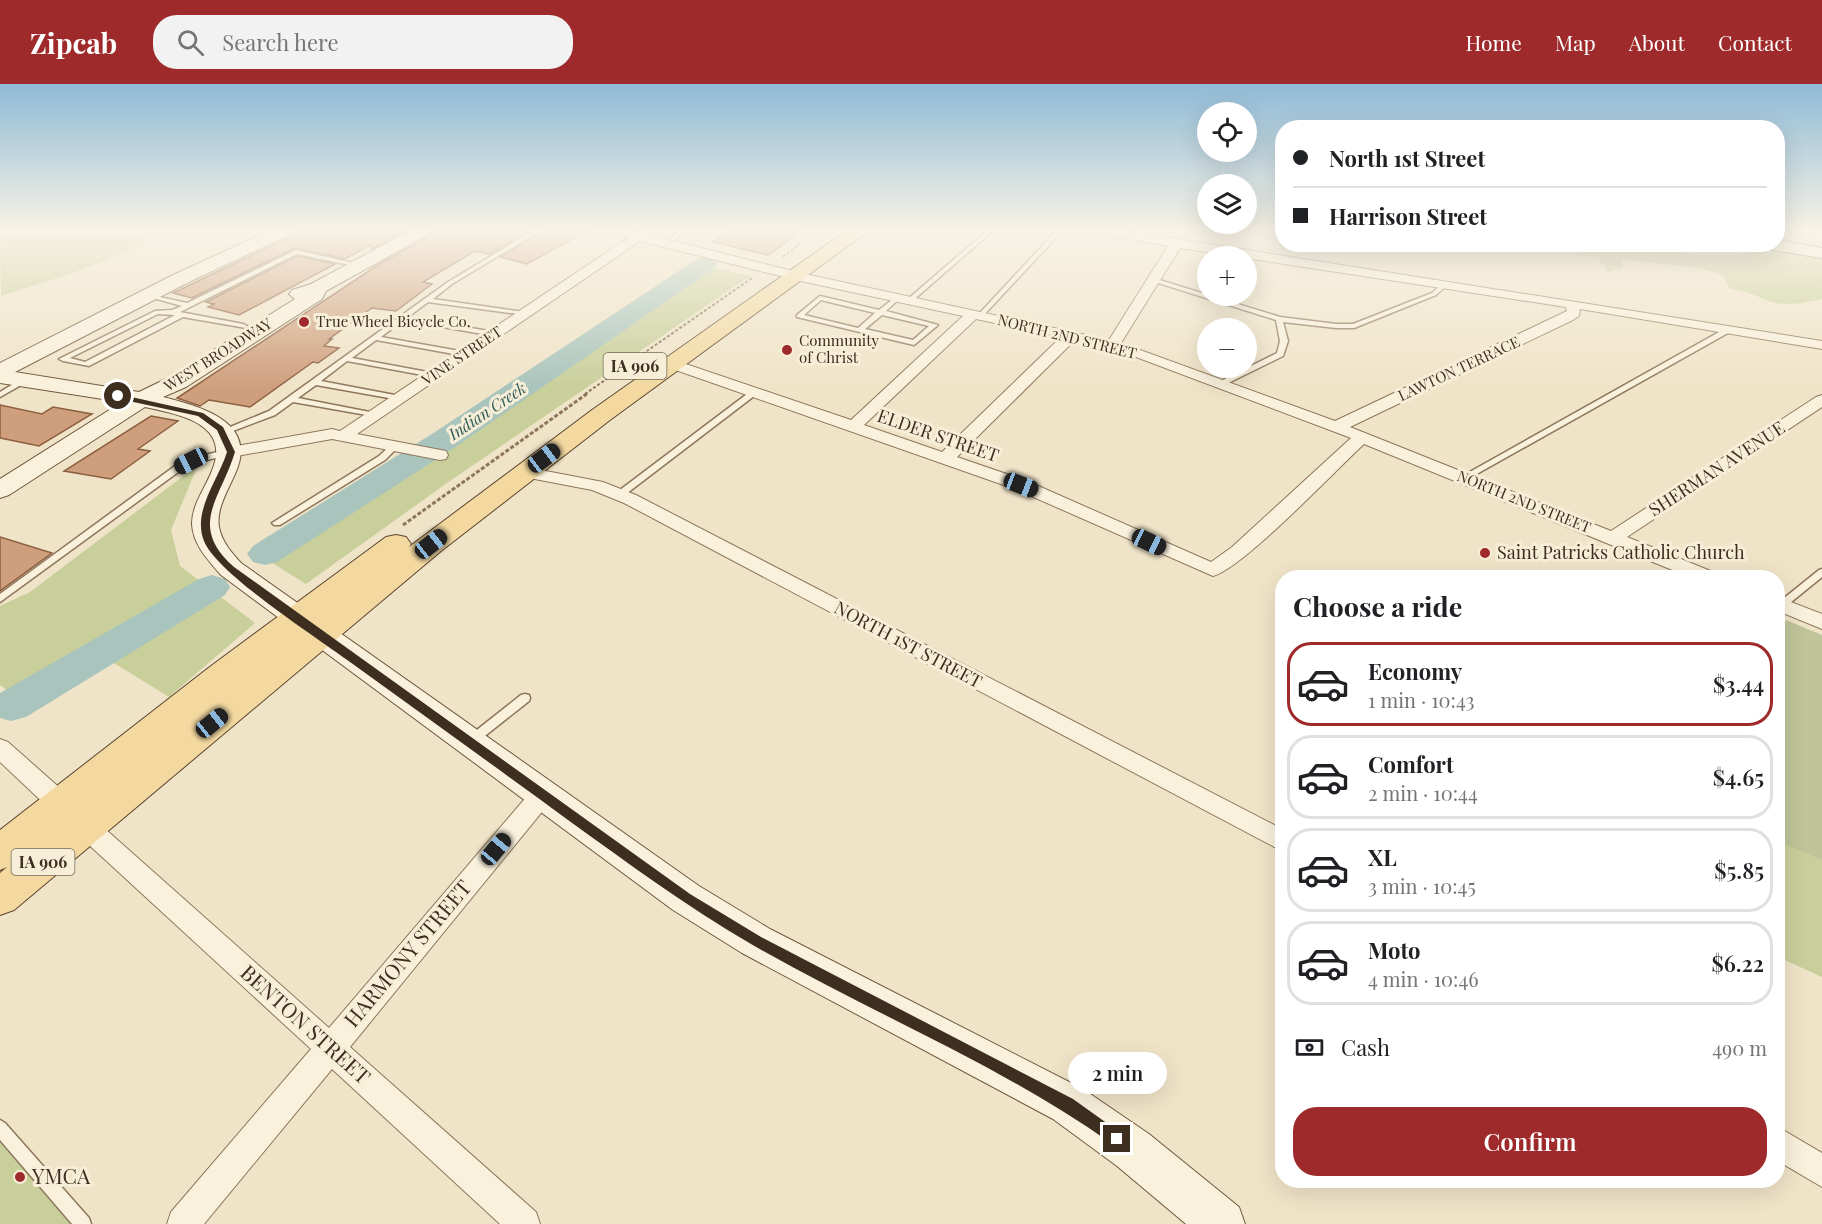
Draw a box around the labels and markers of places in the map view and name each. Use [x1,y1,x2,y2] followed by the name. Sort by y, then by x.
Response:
[316,311,471,331] place label: True Wheel Bicycle Co.
[297,315,311,329] marker: True Wheel Bicycle Co.
[799,330,880,367] place label: Community of Christ
[780,343,794,357] marker: Community of Christ
[1497,540,1745,564] place label: Saint Patricks Catholic Church
[1478,546,1492,560] marker: Saint Patricks Catholic Church
[31,1161,91,1189] place label: YMCA
[13,1170,27,1184] marker: YMCA

